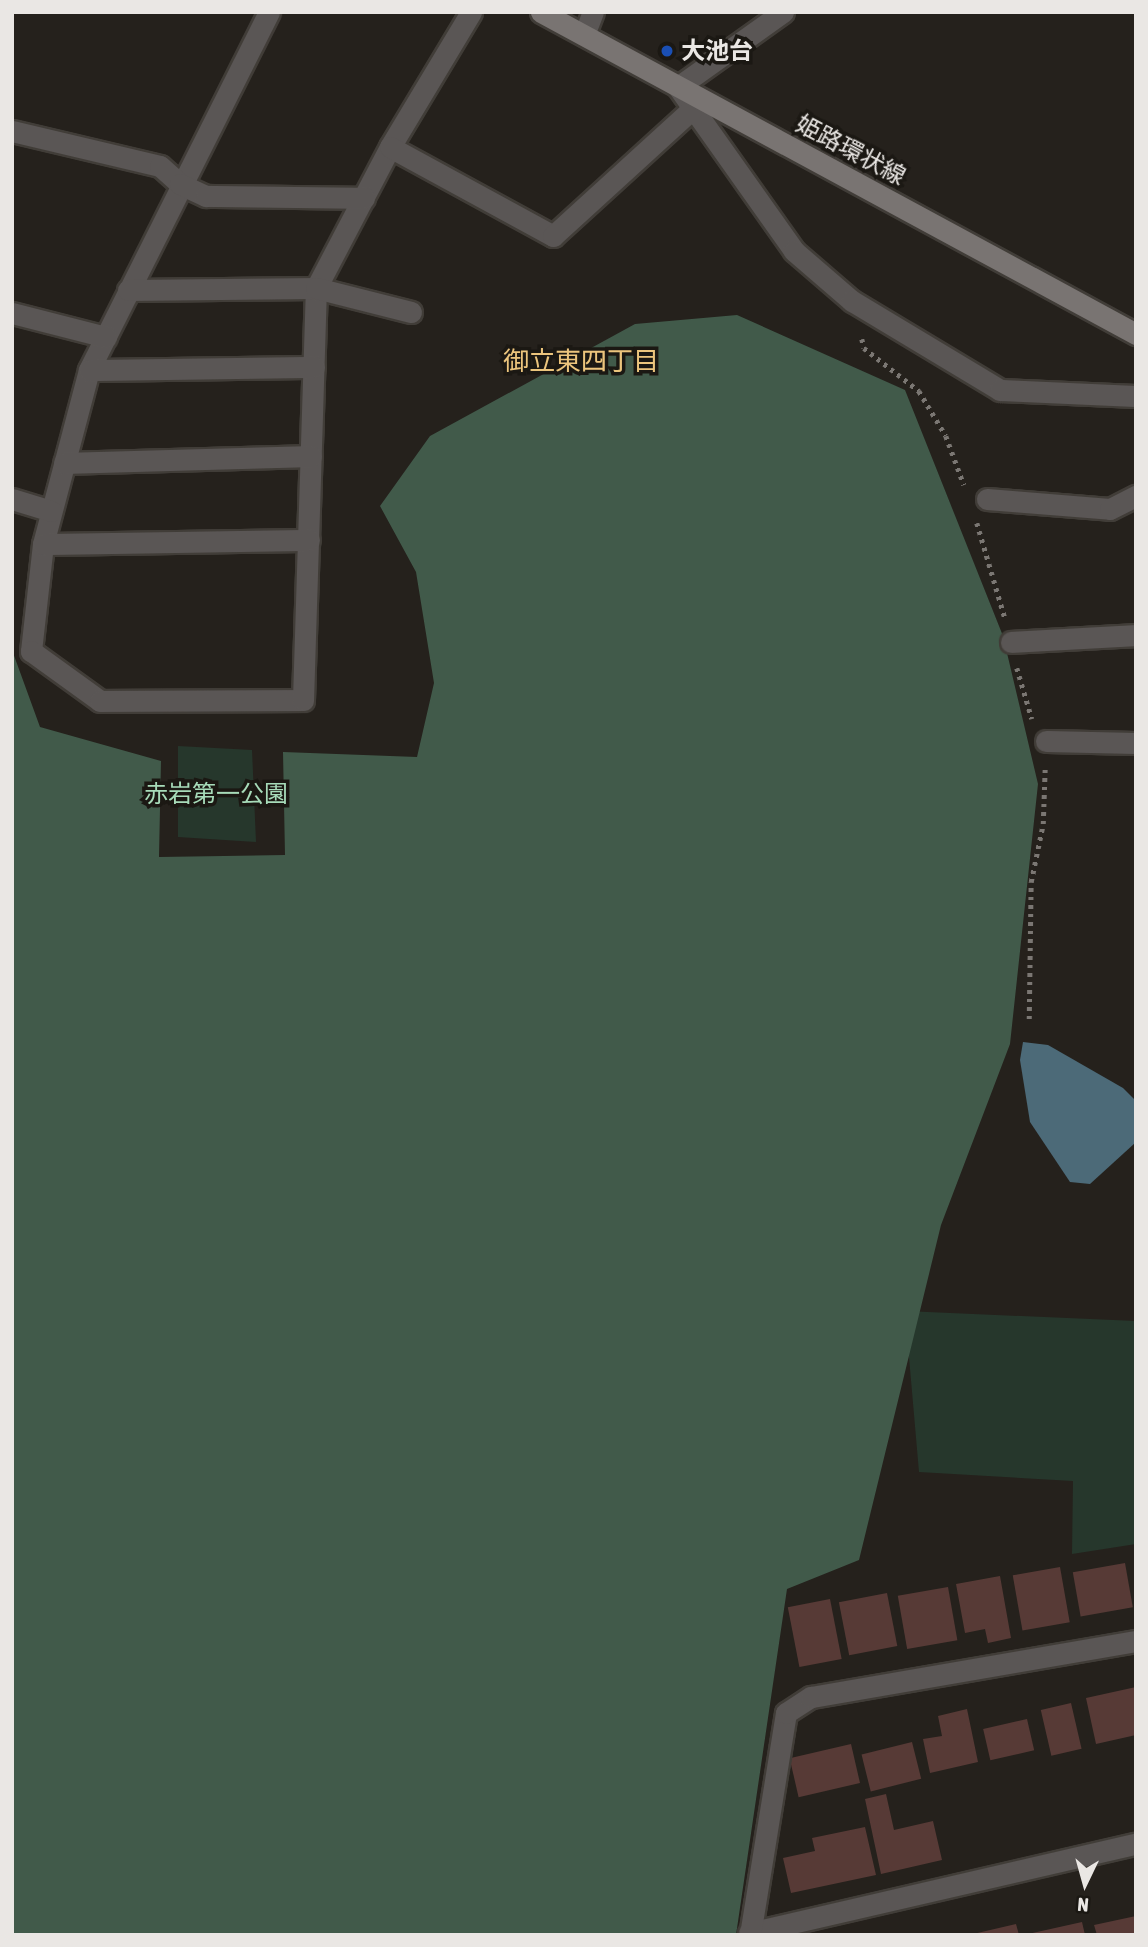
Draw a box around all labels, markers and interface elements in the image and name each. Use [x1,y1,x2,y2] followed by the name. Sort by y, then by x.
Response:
[681,37,753,65] place label: 大池台
[659,43,675,59] marker: 大池台
[791,109,911,191] street label: 姫路環状線
[503,346,659,378] district label: 御立東四丁目
[144,780,288,808] park label: 赤岩第一公園
[1050,1849,1120,1919] north arrow
[1077,1893,1090,1916] text: N

